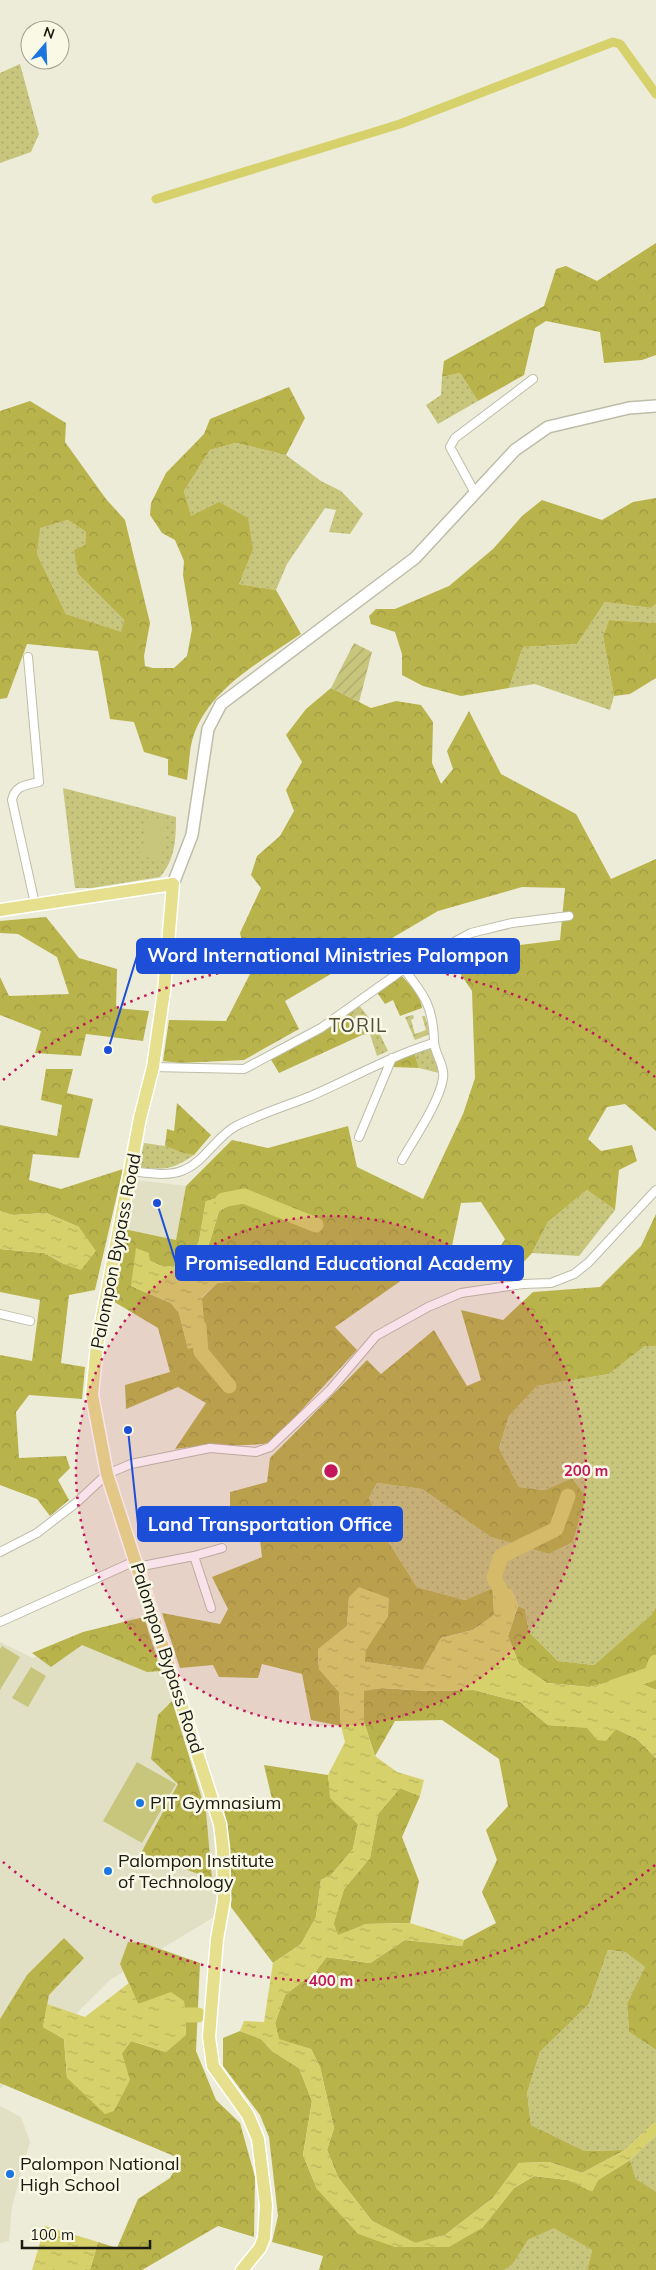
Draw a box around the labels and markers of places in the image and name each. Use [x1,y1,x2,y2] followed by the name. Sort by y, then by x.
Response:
[137,939,519,973] callout: Word International Ministries Palompon
[176,1246,523,1280] callout: Promisedland Educational Academy
[322,1462,340,1480] centre of rings
[138,1507,402,1541] callout: Land Transportation Office
[150,1791,281,1814] place label: PIT Gymnasium
[134,1797,146,1809] marker: PIT Gymnasium
[118,1849,274,1893] place label: Palompon Institute of Technology
[102,1865,114,1877] marker: Palompon Institute of Technology
[20,2152,180,2196] place label: Palompon National High School
[4,2168,16,2180] marker: Palompon National High School

